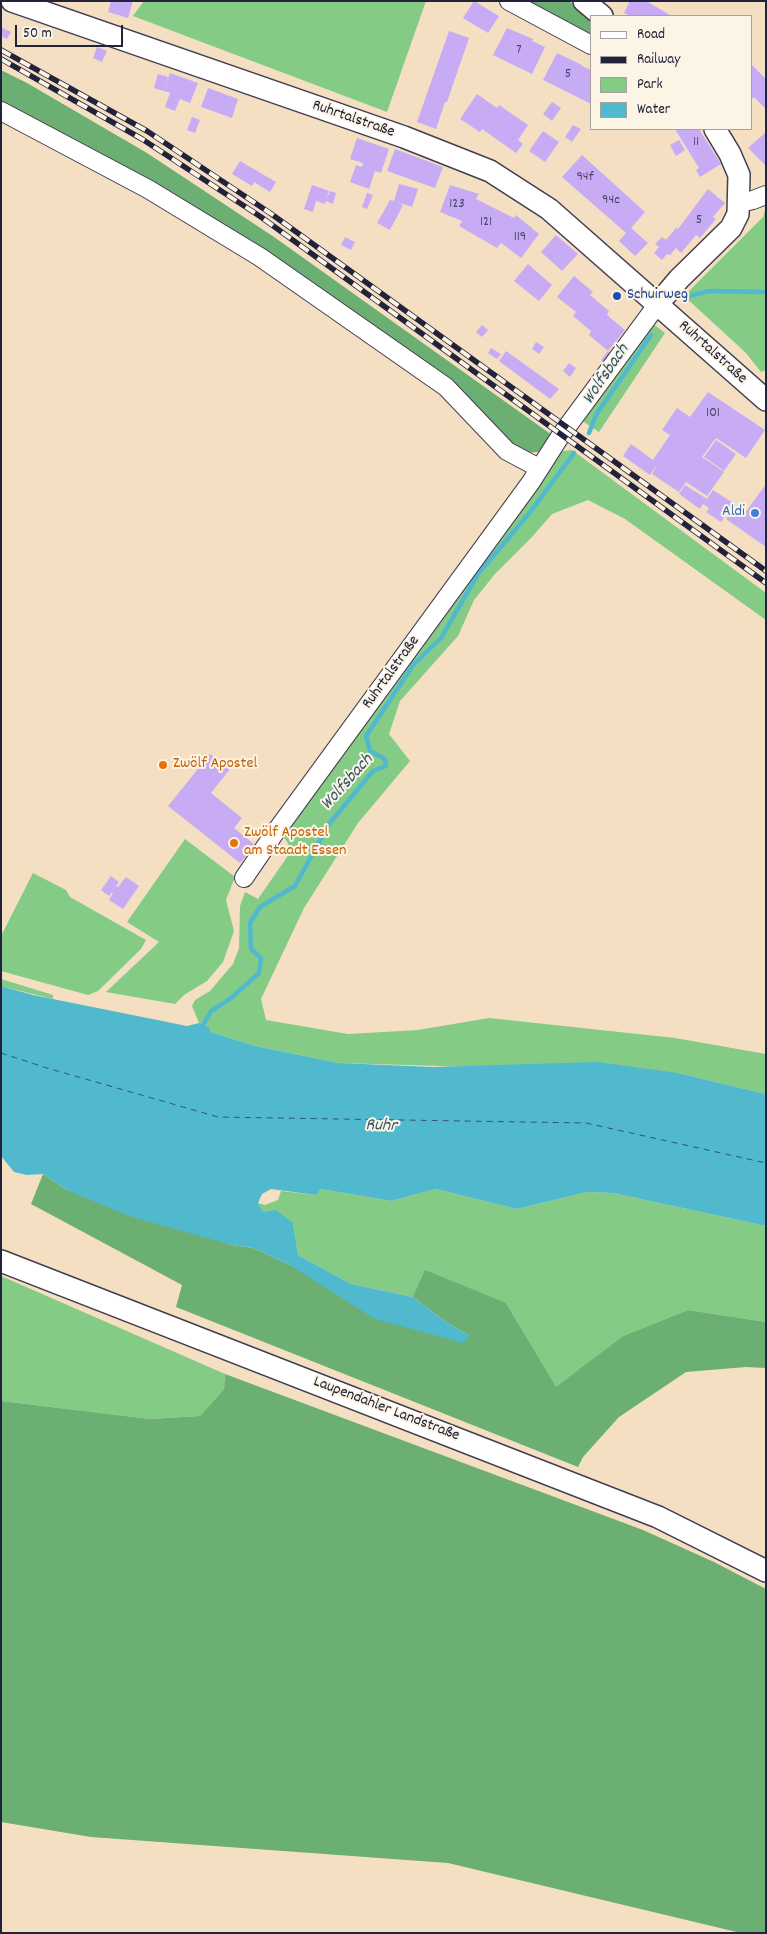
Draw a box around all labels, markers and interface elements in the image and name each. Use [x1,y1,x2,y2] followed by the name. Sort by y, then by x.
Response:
[18,15,125,47] scale bar
[590,15,752,130] legend
[23,23,52,45] text: 50 m
[637,24,665,46] text: Road
[516,43,522,59] house number: 7
[637,49,680,71] text: Railway
[565,67,571,83] house number: 5
[637,74,663,96] text: Park
[309,97,397,143] street label: Ruhrtalstraße
[637,99,670,121] text: Water
[693,135,699,151] house number: 11
[576,170,594,186] house number: 94f
[602,193,620,209] house number: 94c
[449,197,465,213] house number: 123
[696,213,702,229] house number: 5
[480,215,492,231] house number: 121
[514,230,526,246] house number: 119
[627,286,688,306] place label: Schuirweg
[611,290,623,302] marker: Schuirweg
[674,317,750,389] street label: Ruhrtalstraße
[579,341,635,409] water label: Wolfsbach
[706,406,720,422] house number: 101
[722,503,745,523] place label: Aldi
[749,507,761,519] marker: Aldi
[359,633,425,713] street label: Ruhrtalstraße
[317,750,379,816] water label: Wolfsbach
[173,755,257,775] place label: Zwölf Apostel
[157,759,169,771] marker: Zwölf Apostel
[244,824,346,862] place label: Zwölf Apostel am Staadt Essen
[228,837,240,849] marker: Zwölf Apostel am Staadt Essen
[365,1116,397,1138] water label: Ruhr
[310,1373,462,1447] street label: Laupendahler Landstraße

